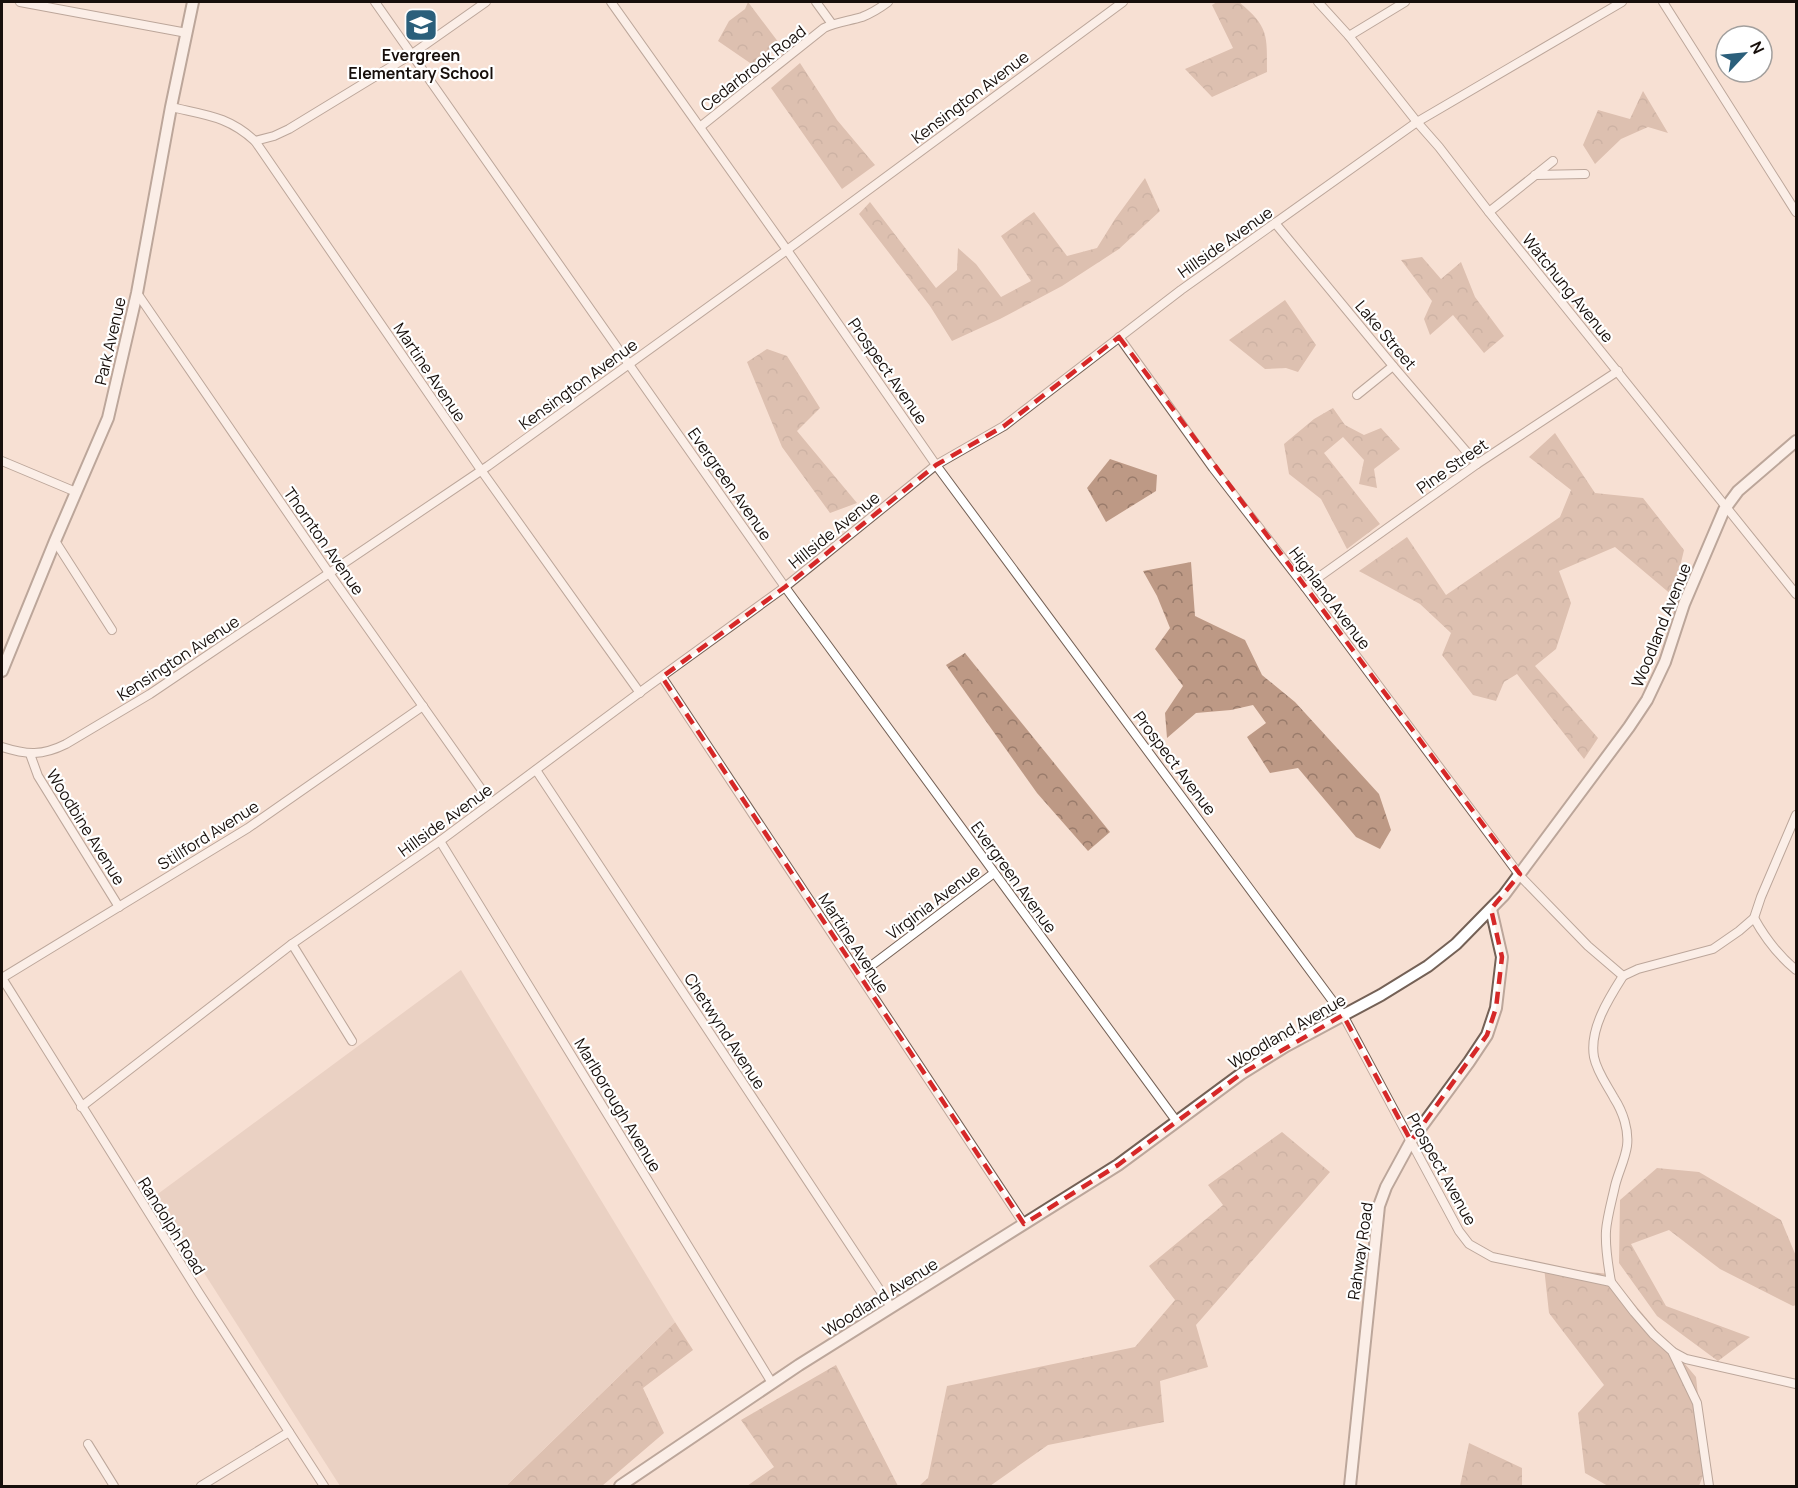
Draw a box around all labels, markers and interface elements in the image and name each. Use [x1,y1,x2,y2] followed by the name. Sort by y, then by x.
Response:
[403,7,439,43] school or university icon: Evergreen Elementary School
[696,20,810,116] street label: Cedarbrook Road
[1714,24,1774,84] north arrow
[1745,37,1770,57] text: N
[348,44,494,84] place label: Evergreen Elementary School
[907,46,1033,148] street label: Kensington Avenue
[1173,201,1277,283] street label: Hillside Avenue
[1517,229,1619,347] street label: Watchung Avenue
[89,295,131,387] street label: Park Avenue
[1350,296,1422,374] street label: Lake Street
[843,313,933,429] street label: Prospect Avenue
[389,318,471,426] street label: Martine Avenue
[514,333,642,435] street label: Kensington Avenue
[683,423,777,545] street label: Evergreen Avenue
[1412,433,1492,499] street label: Pine Street
[279,483,369,599] street label: Thornton Avenue
[784,486,884,574] street label: Hillside Avenue
[1284,542,1376,654] street label: Highland Avenue
[1626,560,1696,690] street label: Woodland Avenue
[113,610,243,706] street label: Kensington Avenue
[1129,706,1221,820] street label: Prospect Avenue
[42,765,130,889] street label: Woodbine Avenue
[394,778,496,862] street label: Hillside Avenue
[153,795,263,875] street label: Stillford Avenue
[966,817,1062,937] street label: Evergreen Avenue
[882,860,984,944] street label: Virginia Avenue
[813,889,895,997] street label: Martine Avenue
[679,969,771,1093] street label: Chetwynd Avenue
[1224,988,1350,1074] street label: Woodland Avenue
[569,1034,667,1176] street label: Marlborough Avenue
[1402,1109,1482,1229] street label: Prospect Avenue
[133,1173,211,1279] street label: Randolph Road
[1342,1201,1378,1301] street label: Rahway Road
[818,1253,942,1341] street label: Woodland Avenue

